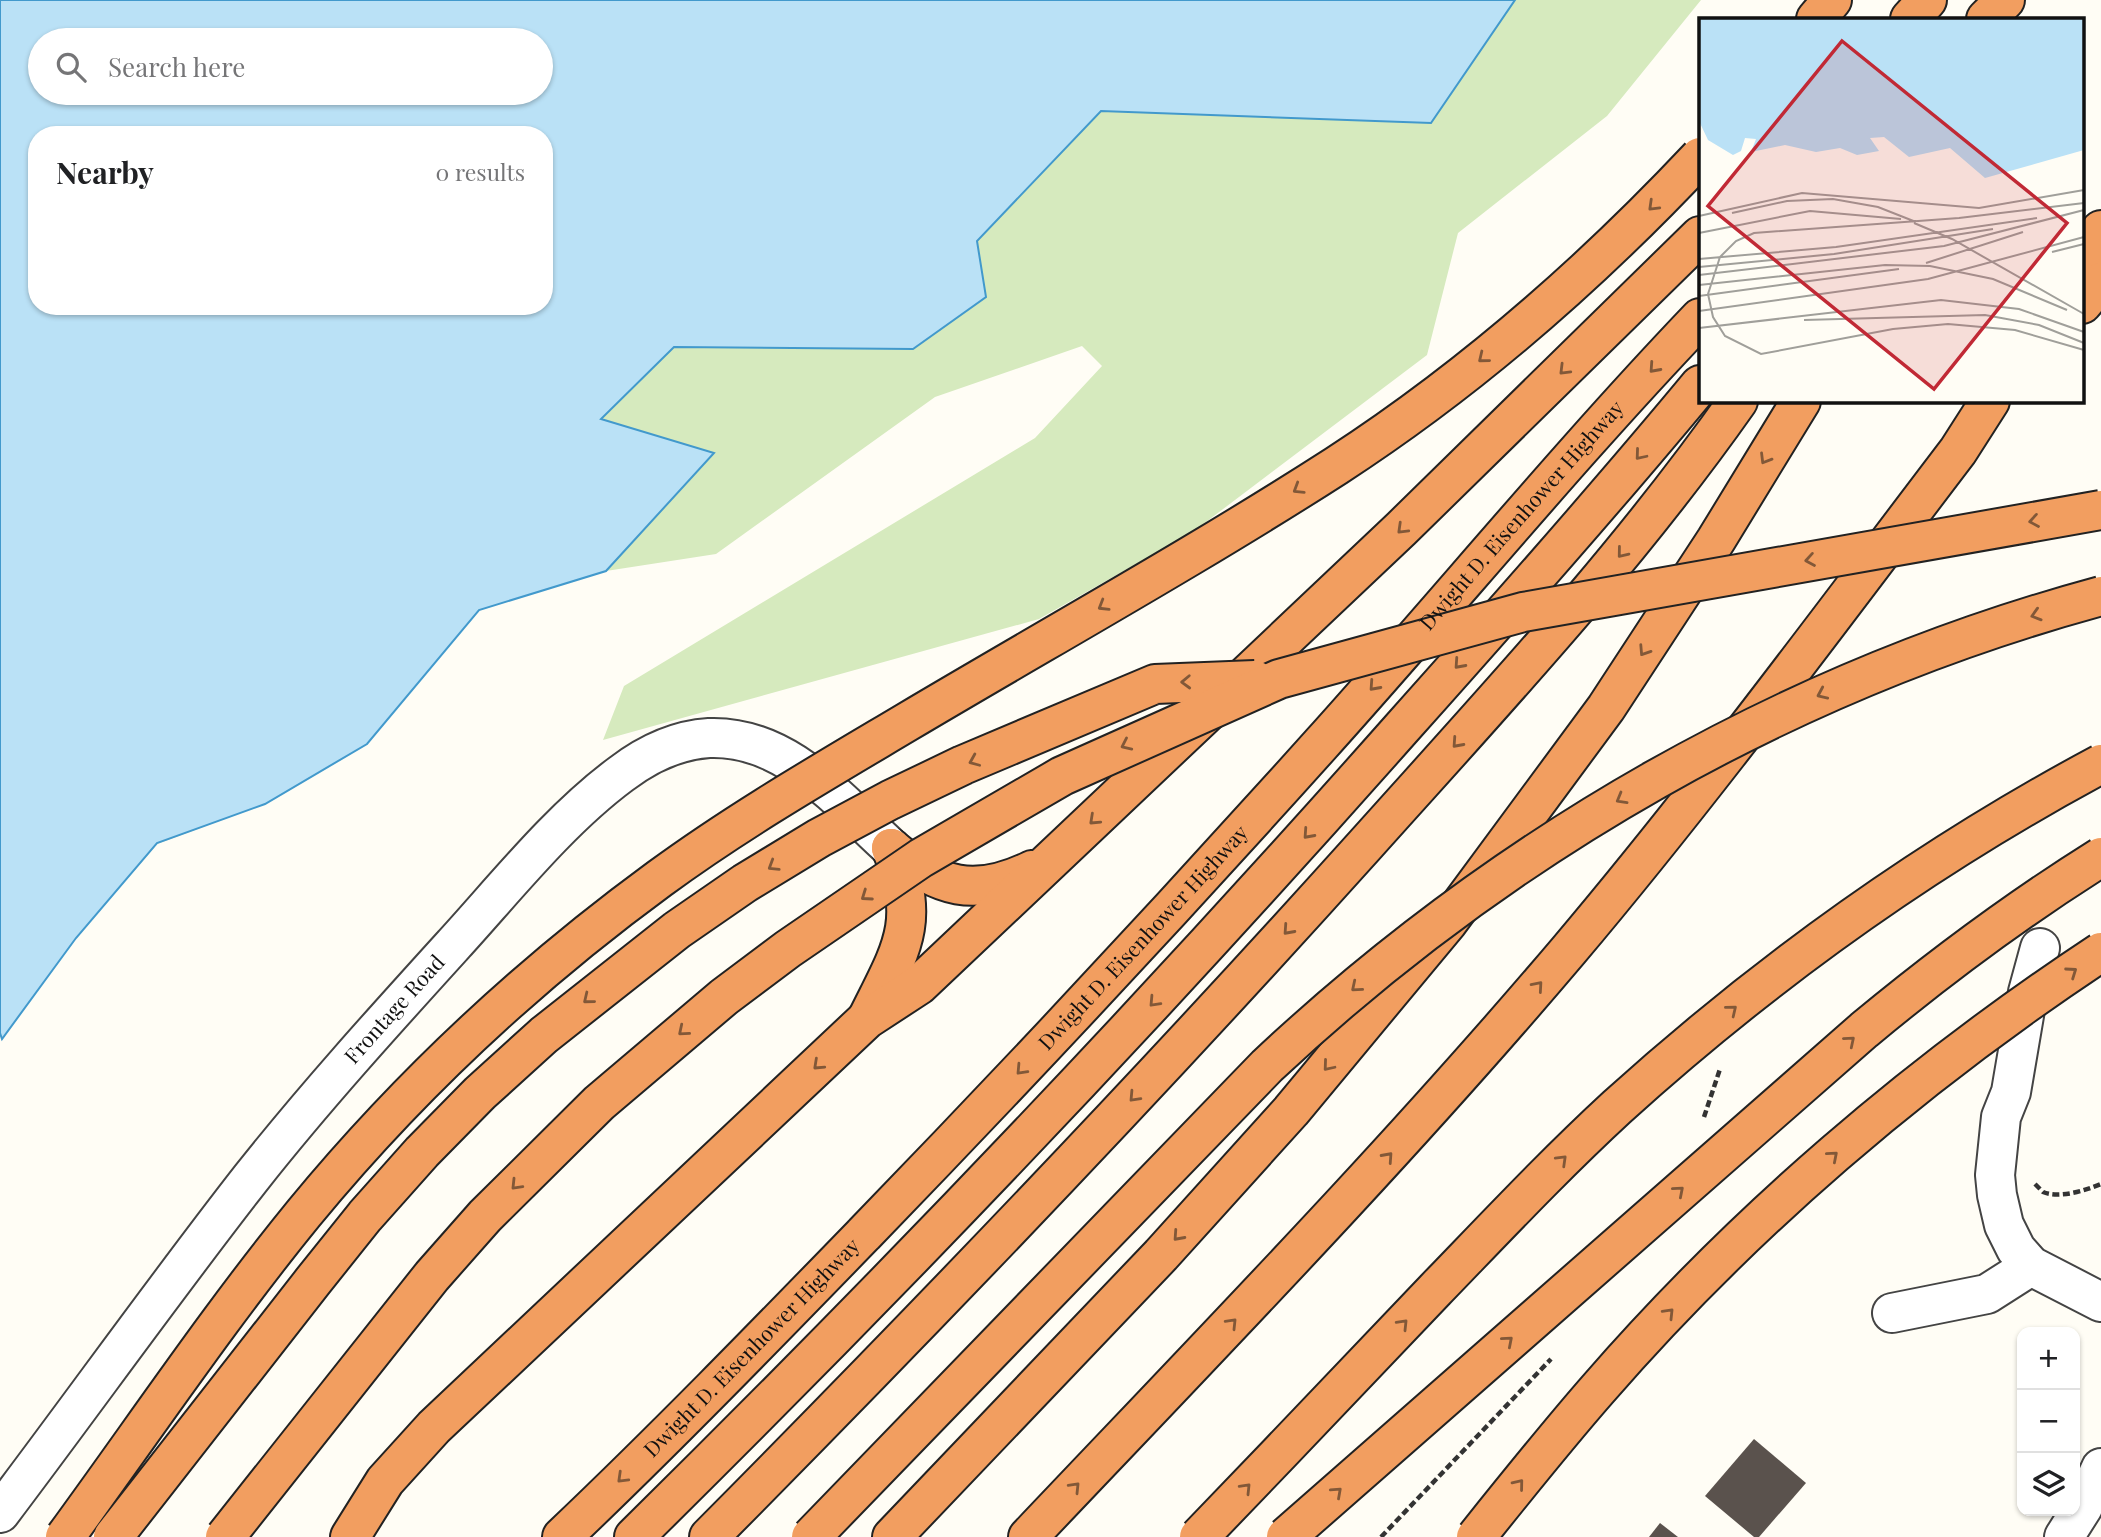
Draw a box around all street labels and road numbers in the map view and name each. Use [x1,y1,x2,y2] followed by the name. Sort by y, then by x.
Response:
[1412,393,1629,635] street label: Dwight D. Eisenhower Highway
[1031,818,1253,1055] street label: Dwight D. Eisenhower Highway
[337,948,450,1069] street label: Frontage Road
[637,1231,865,1462] street label: Dwight D. Eisenhower Highway

